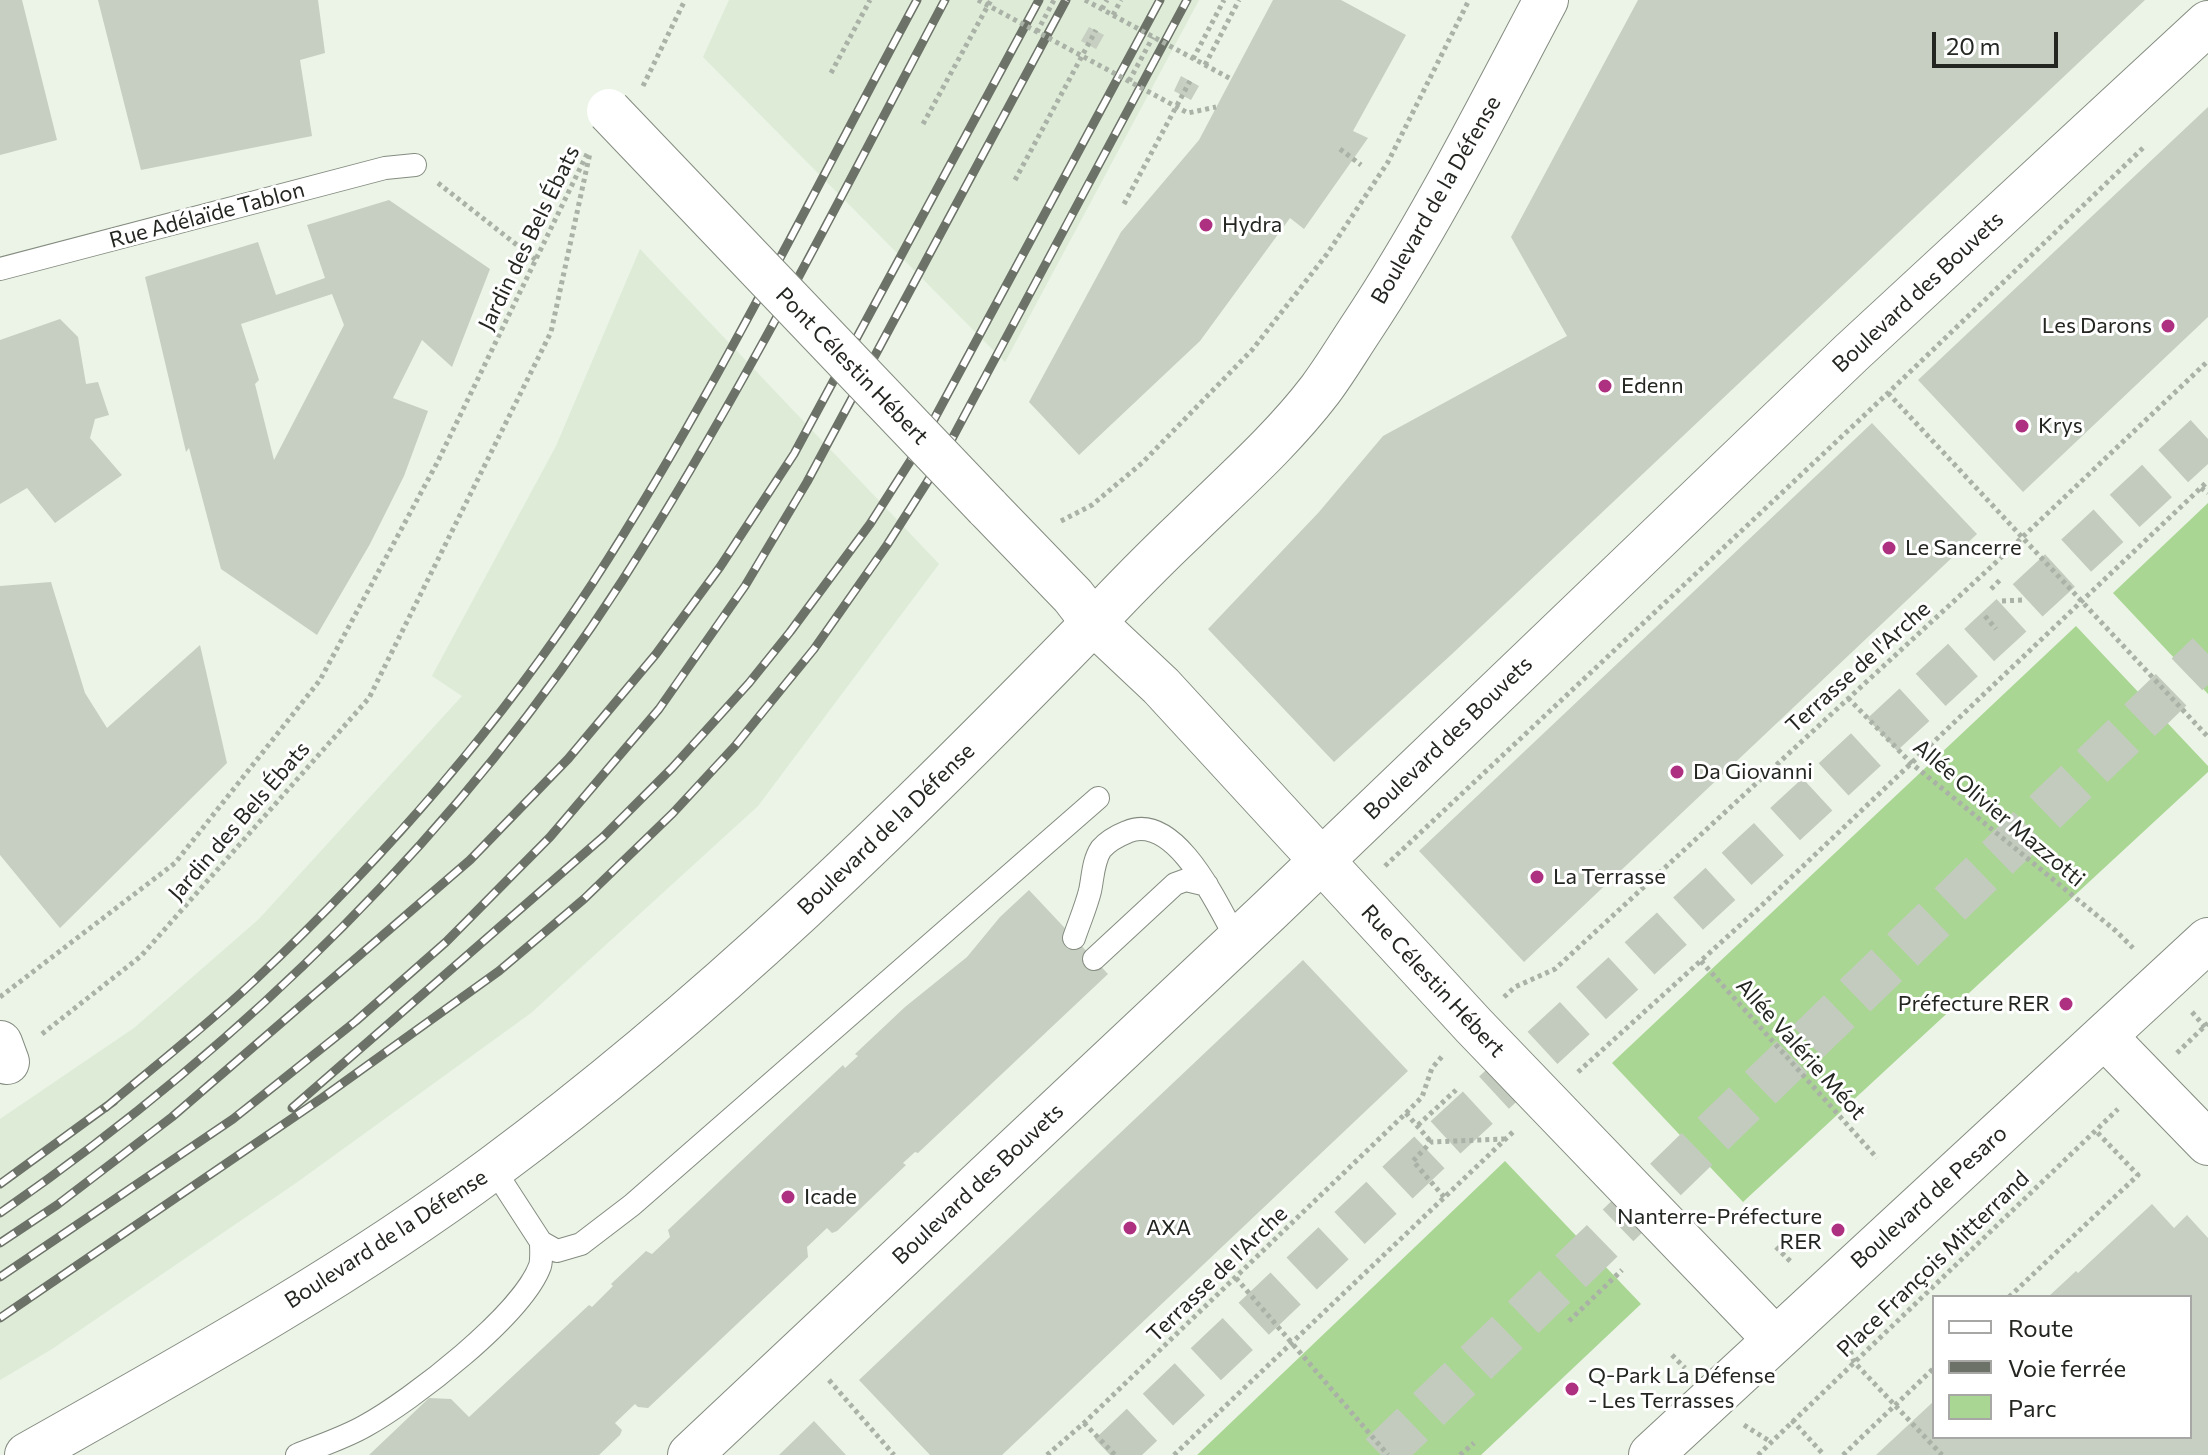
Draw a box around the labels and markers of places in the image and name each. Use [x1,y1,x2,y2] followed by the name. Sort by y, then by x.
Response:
[1222,212,1282,238] place label: Hydra
[1197,216,1215,234] marker: Hydra
[2042,313,2152,339] place label: Les Darons
[2159,317,2177,335] marker: Les Darons
[1621,373,1684,399] place label: Edenn
[1596,377,1614,395] marker: Edenn
[2038,413,2083,439] place label: Krys
[2013,417,2031,435] marker: Krys
[1905,535,2022,561] place label: Le Sancerre
[1880,539,1898,557] marker: Le Sancerre
[1693,759,1813,785] place label: Da Giovanni
[1668,763,1686,781] marker: Da Giovanni
[1553,864,1666,890] place label: La Terrasse
[1528,868,1546,886] marker: La Terrasse
[1898,991,2050,1017] place label: Préfecture RER
[2057,995,2075,1013] marker: Préfecture RER
[804,1184,857,1210] place label: Icade
[779,1188,797,1206] marker: Icade
[1617,1204,1822,1256] place label: Nanterre-Préfecture RER
[1146,1215,1191,1241] place label: AXA
[1121,1219,1139,1237] marker: AXA
[1829,1221,1847,1239] marker: Nanterre-Préfecture RER
[1588,1363,1775,1414] place label: Q-Park La Défense - Les Terrasses
[1563,1380,1581,1398] marker: Q-Park La Défense - Les Terrasses

